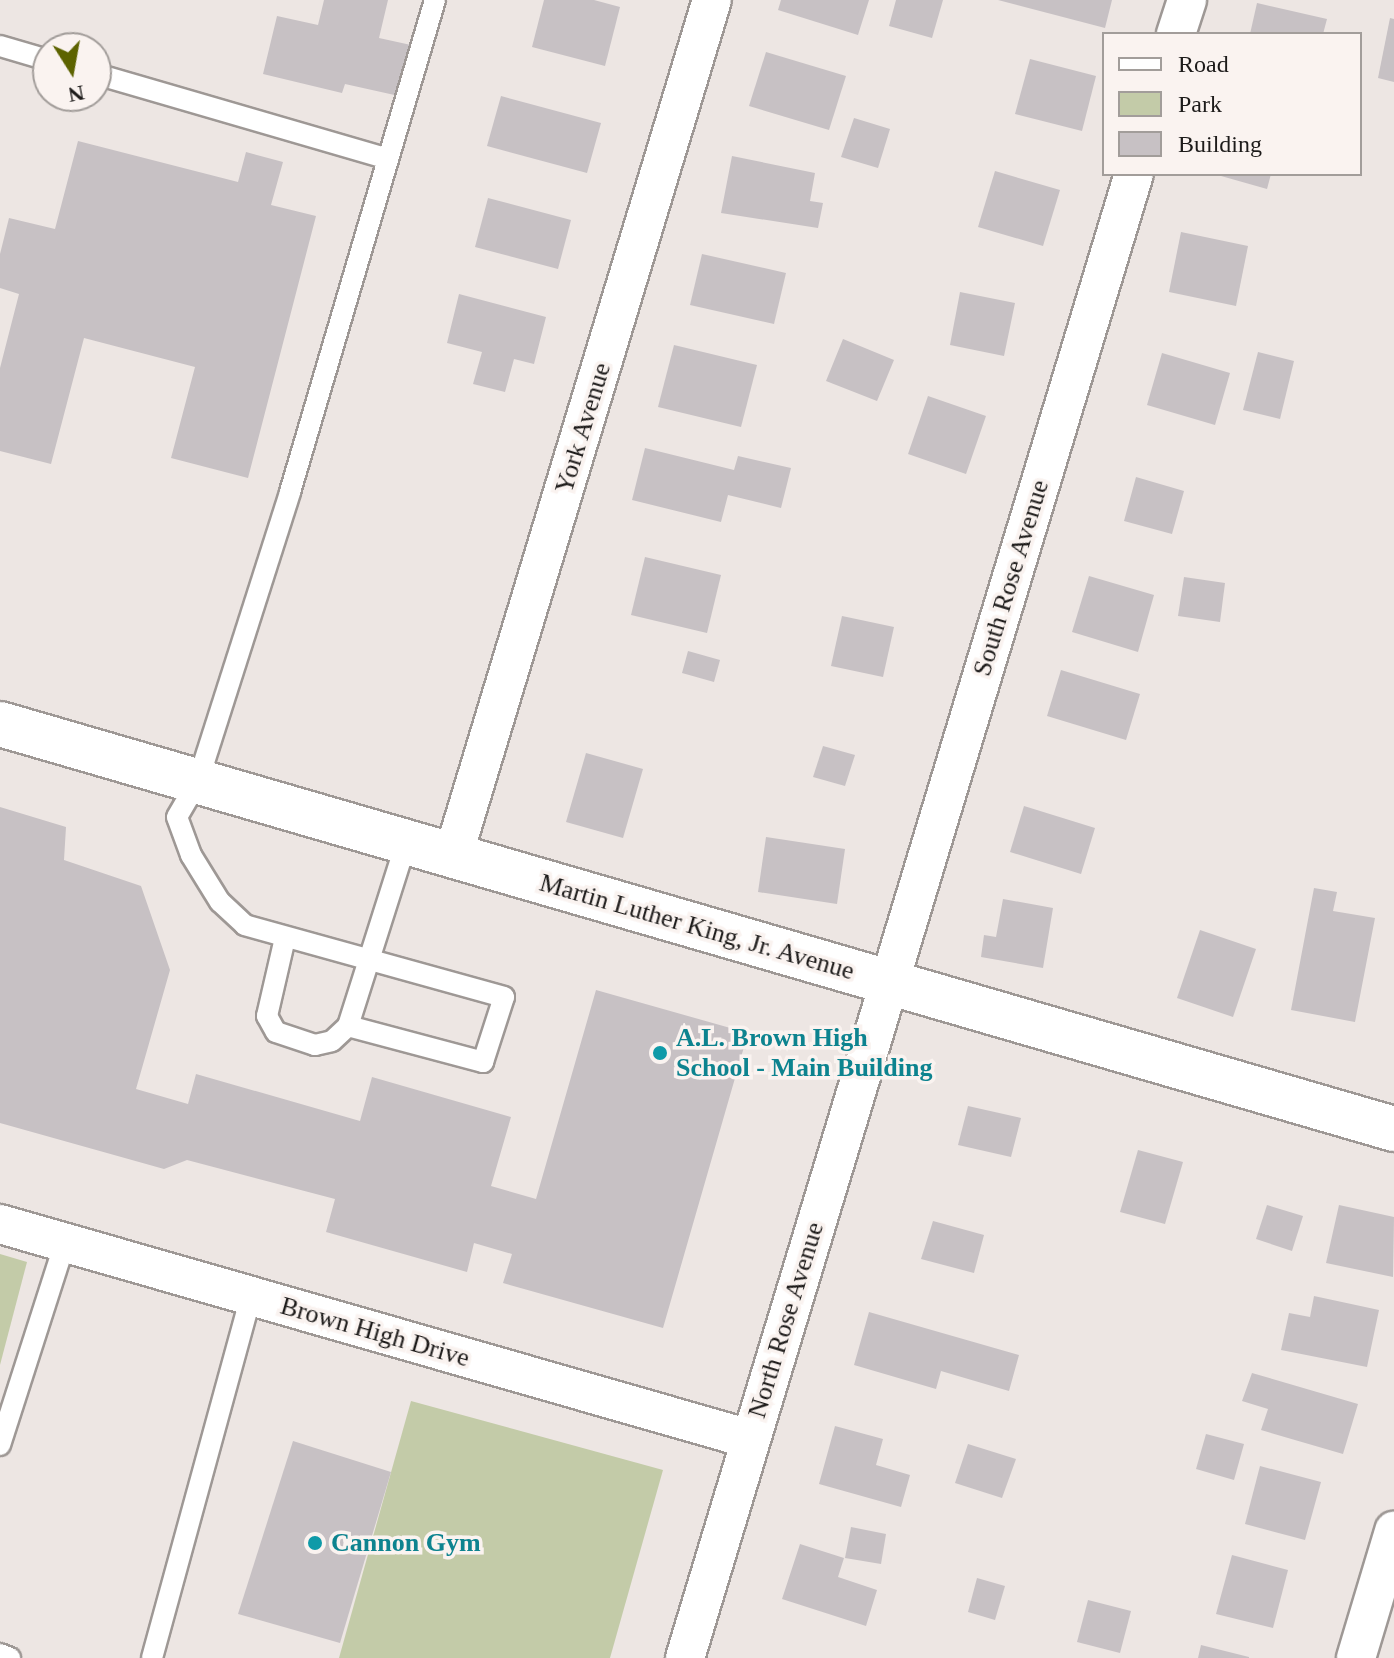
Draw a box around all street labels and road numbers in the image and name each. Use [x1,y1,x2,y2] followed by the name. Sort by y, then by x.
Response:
[548,358,618,498] street label: York Avenue
[966,476,1056,680] street label: South Rose Avenue
[535,867,859,987] street label: Martin Luther King, Jr. Avenue
[741,1218,831,1422] street label: North Rose Avenue
[277,1290,473,1374] street label: Brown High Drive

